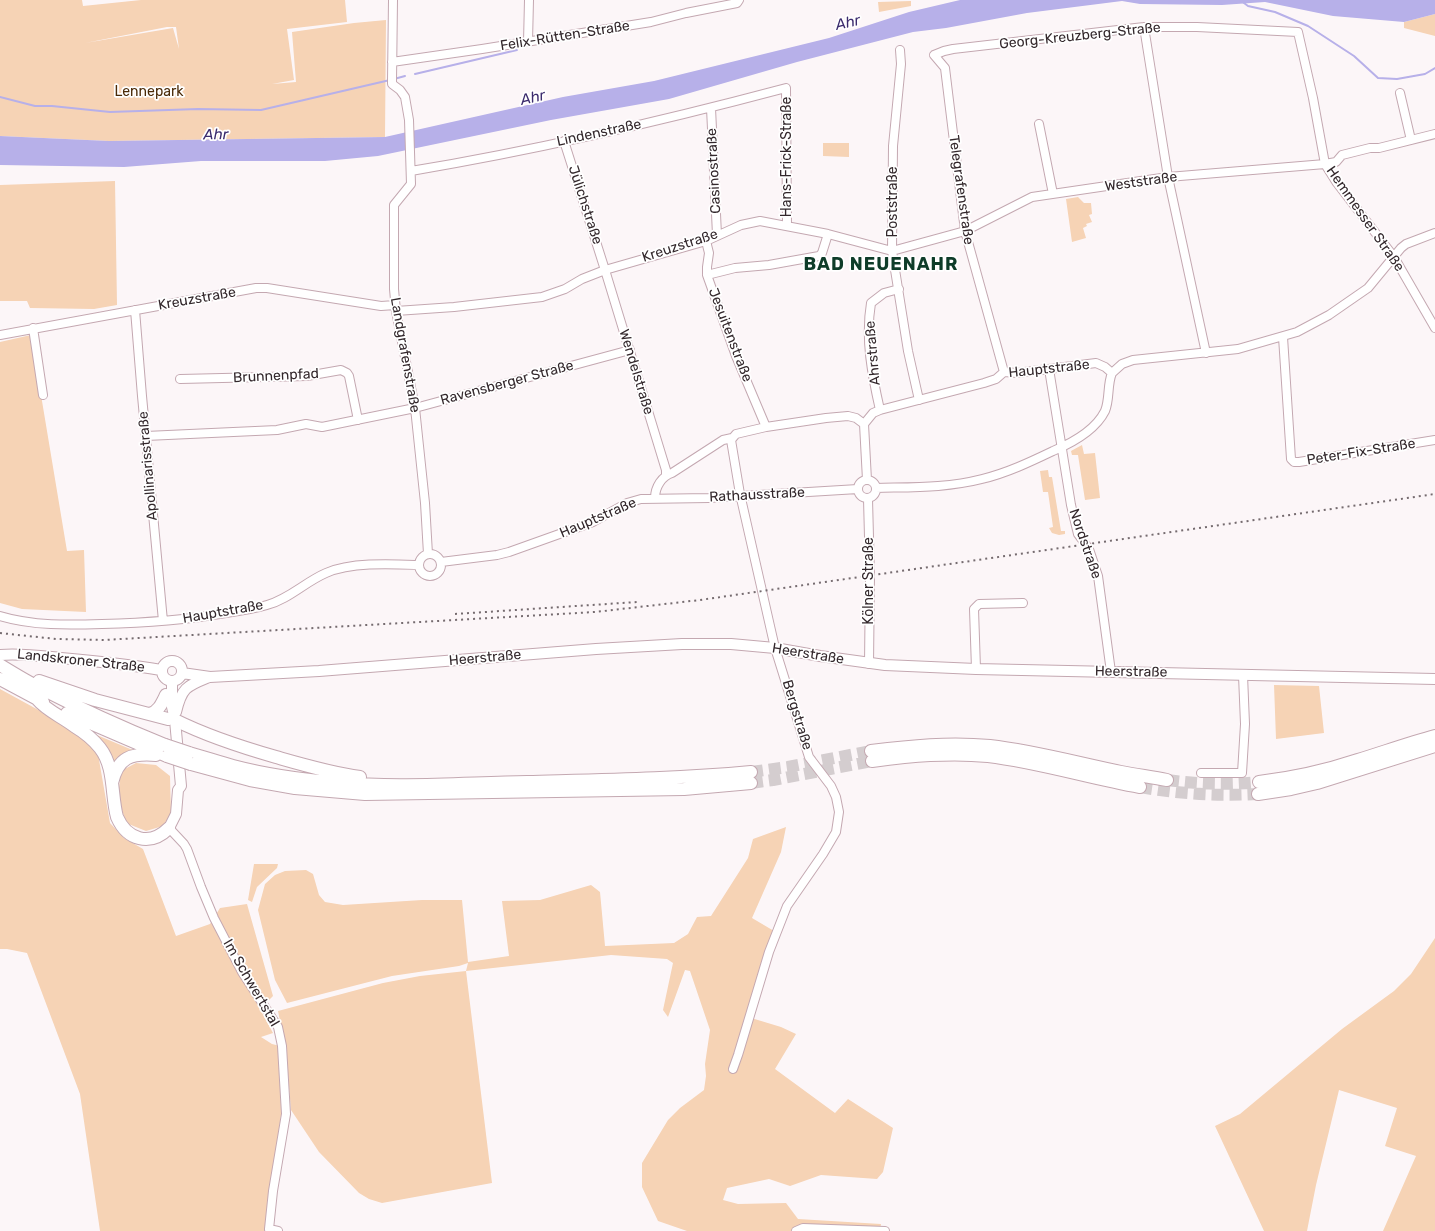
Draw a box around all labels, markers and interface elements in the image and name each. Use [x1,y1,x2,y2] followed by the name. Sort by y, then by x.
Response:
[834,11,862,35] water label: Ahr
[499,17,631,55] street label: Felix-Rütten-Straße
[999,19,1161,53] street label: Georg-Kreuzberg-Straße
[115,84,183,100] park label: Lennepark
[519,86,547,110] water label: Ahr
[779,97,795,217] street label: Hans-Frick-Straße
[555,116,643,150] street label: Lindenstraße
[203,126,229,144] water label: Ahr
[703,128,725,214] street label: Casinostraße
[945,134,977,246] street label: Telegrafenstraße
[564,163,606,247] street label: Jülichstraße
[1322,163,1408,275] street label: Hemmesser Straße
[885,166,901,238] street label: Poststraße
[1104,169,1178,195] street label: Weststraße
[640,226,720,266] street label: Kreuzstraße
[804,254,958,276] district label: BAD NEUENAHR
[157,284,237,314] street label: Kreuzstraße
[704,286,756,384] street label: Jesuitenstraße
[387,296,423,414] street label: Landgrafenstraße
[862,320,884,386] street label: Ahrstraße
[615,327,657,417] street label: Wendelstraße
[1008,356,1090,382] street label: Hauptstraße
[439,357,575,409] street label: Ravensberger Straße
[233,365,319,387] street label: Brunnenpfad
[135,411,161,521] street label: Apollinarisstraße
[1305,435,1417,469] street label: Peter-Fix-Straße
[709,484,805,506] street label: Rathausstraße
[557,494,639,542] street label: Hauptstraße
[1065,507,1105,581] street label: Nordstraße
[861,537,877,625] street label: Kölner Straße
[181,597,265,627] street label: Hauptstraße
[771,640,845,668] street label: Heerstraße
[16,646,146,676] street label: Landskroner Straße
[448,646,522,670] street label: Heerstraße
[1095,663,1167,681] street label: Heerstraße
[778,678,816,752] street label: Bergstraße
[219,936,283,1030] street label: Im Schwertstal

